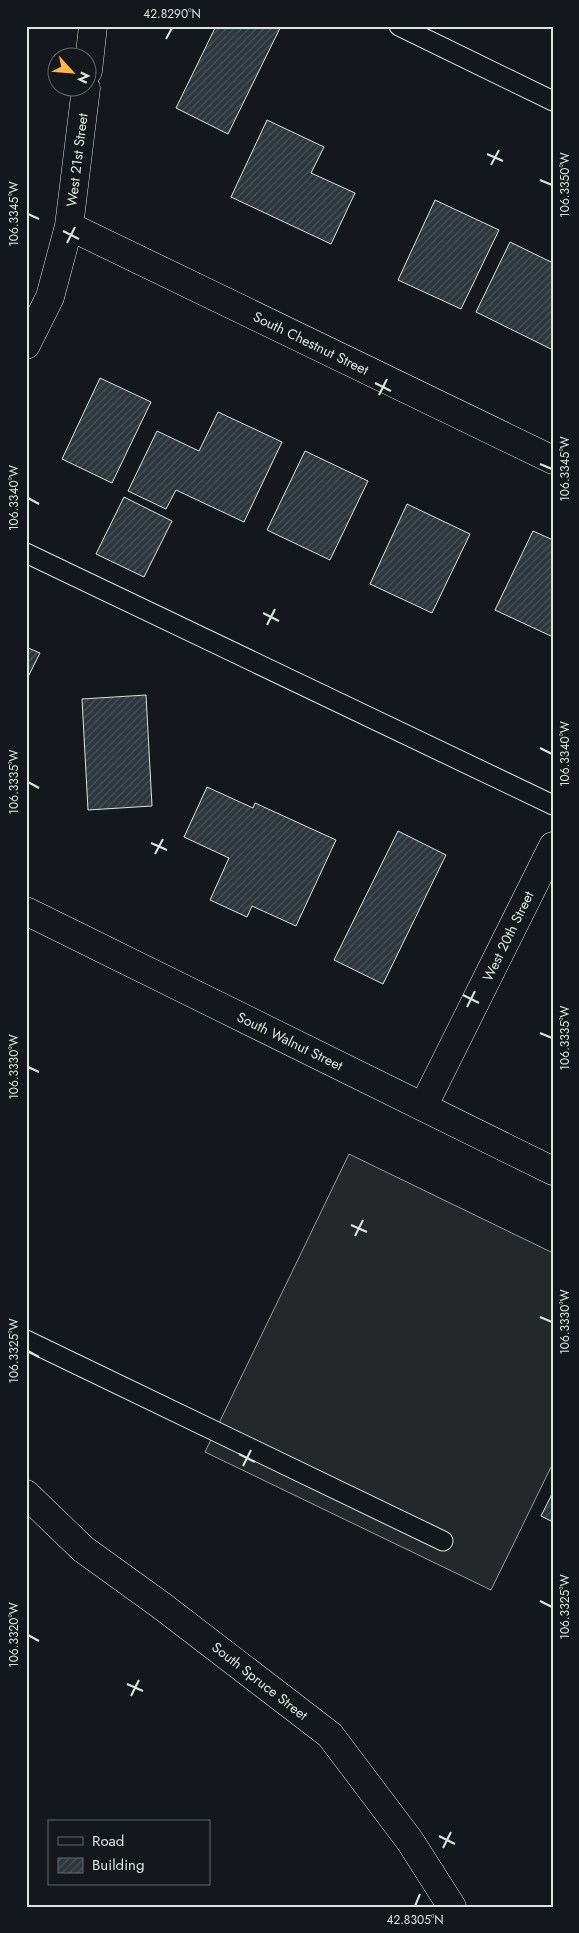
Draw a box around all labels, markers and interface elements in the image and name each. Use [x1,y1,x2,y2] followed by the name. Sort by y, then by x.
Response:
[143,5,201,23] text: 42.8290°N
[48,48,98,98] north arrow
[72,68,95,87] text: N
[61,111,93,208] street label: West 21st Street
[556,152,574,218] text: 106.3350°W
[5,181,23,247] text: 106.3345°W
[250,306,373,380] street label: South Chestnut Street
[556,436,574,502] text: 106.3345°W
[5,465,23,531] text: 106.3340°W
[556,721,574,787] text: 106.3340°W
[5,750,23,814] text: 106.3335°W
[478,887,539,984] street label: West 20th Street
[556,1006,574,1070] text: 106.3335°W
[234,1007,347,1076] street label: South Walnut Street
[5,1034,23,1100] text: 106.3330°W
[556,1289,574,1355] text: 106.3330°W
[5,1318,23,1384] text: 106.3325°W
[556,1574,574,1640] text: 106.3325°W
[5,1602,23,1668] text: 106.3320°W
[208,1637,313,1725] street label: South Spruce Street
[48,1820,210,1886] legend
[92,1830,124,1852] text: Road
[92,1854,144,1876] text: Building
[386,1911,444,1929] text: 42.8305°N

